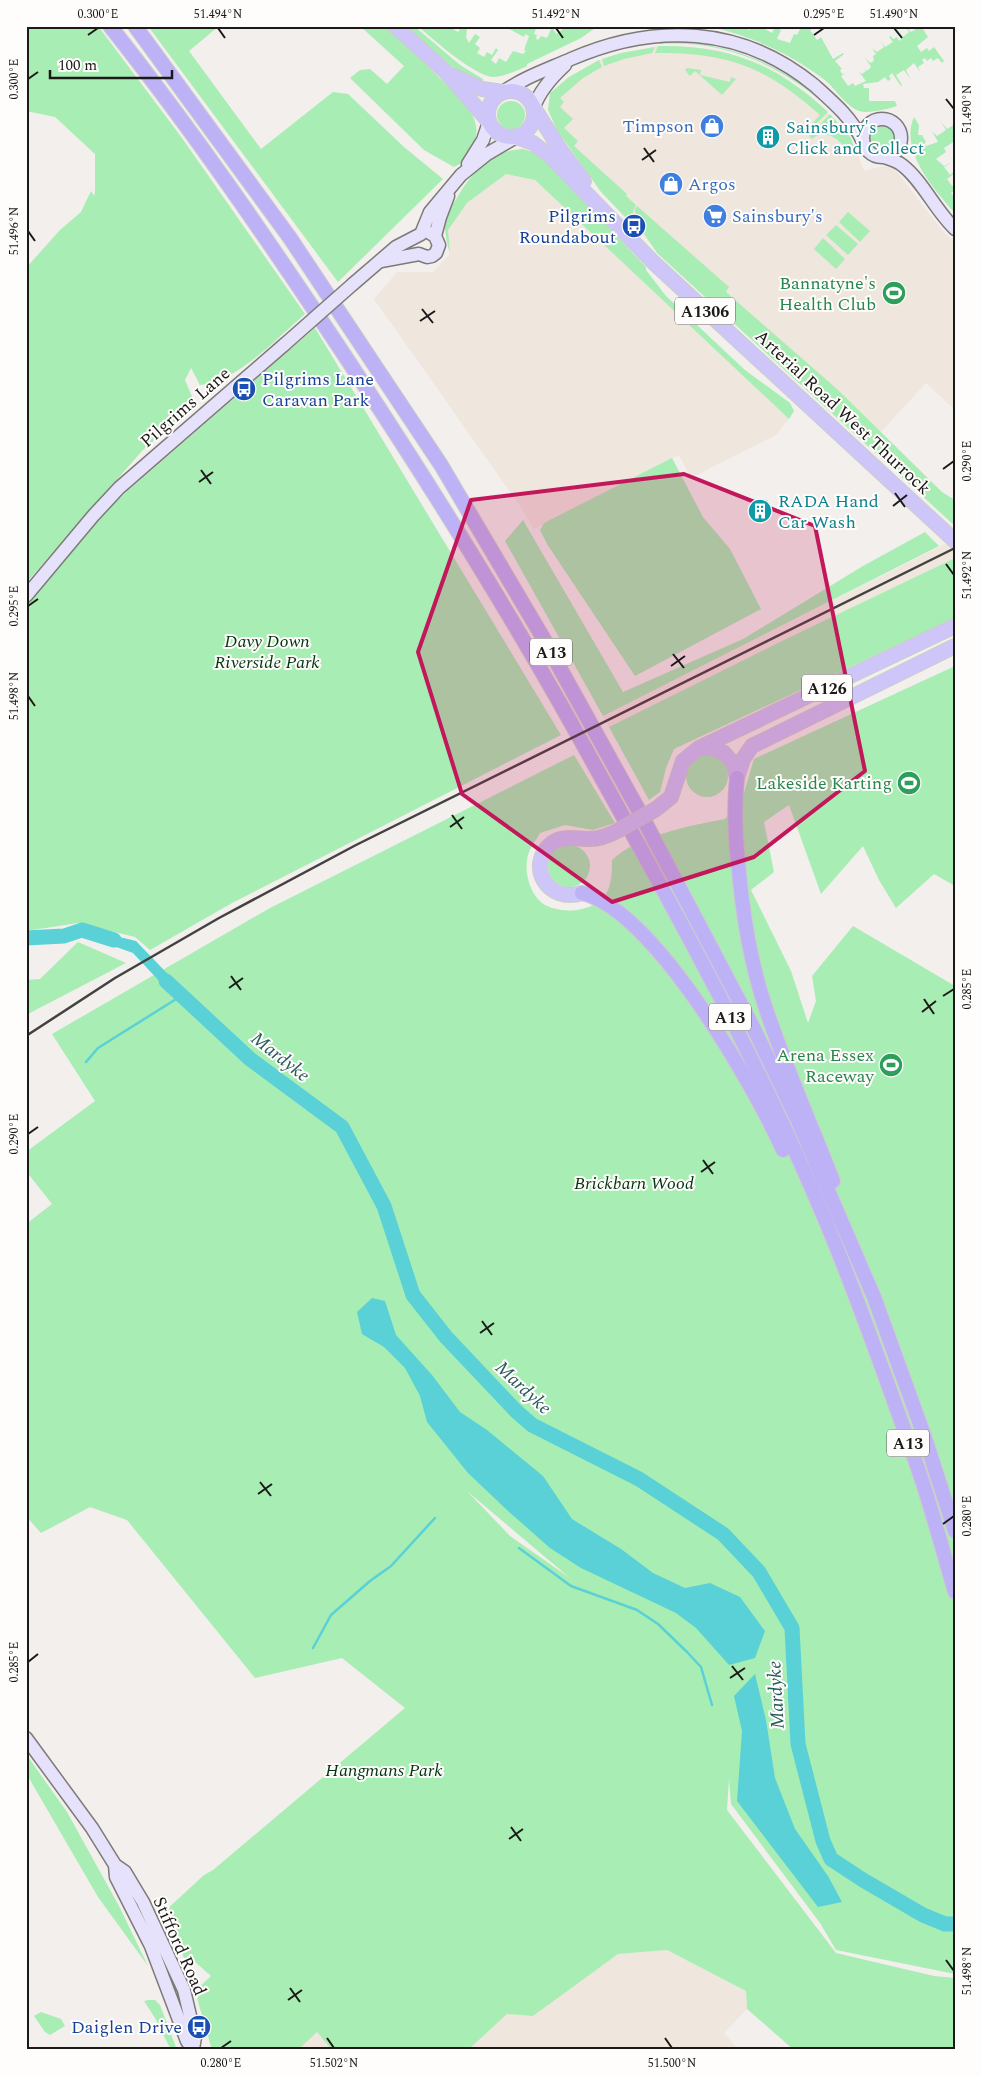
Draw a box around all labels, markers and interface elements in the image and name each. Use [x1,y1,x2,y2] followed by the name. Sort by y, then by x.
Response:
[78,5,118,24] text: 0.300°E
[194,5,242,24] text: 51.494°N
[532,5,580,24] text: 51.492°N
[804,5,844,24] text: 0.295°E
[870,5,918,24] text: 51.490°N
[50,48,172,80] scale bar
[58,54,97,77] text: 100 m
[5,59,24,99] text: 0.300°E
[958,85,977,133] text: 51.490°N
[623,113,694,140] place label: Timpson
[699,113,725,139] shop icon: Timpson
[786,114,924,162] place label: Sainsbury's Click and Collect
[755,124,781,150] building icon: Sainsbury's Click and Collect
[658,171,684,197] shop icon: Argos
[688,171,736,198] place label: Argos
[519,203,616,251] place label: Pilgrims Roundabout
[702,203,728,229] supermarket icon: Sainsbury's
[732,203,823,230] place label: Sainsbury's
[5,207,24,255] text: 51.496°N
[621,213,647,239] bus stop icon: Pilgrims Roundabout
[779,270,876,318] place label: Bannatyne's Health Club
[881,280,907,306] sports icon: Bannatyne's Health Club
[675,298,735,324] road number: A1306
[749,323,937,501] street label: Arterial Road West Thurrock
[134,360,236,454] street label: Pilgrims Lane
[262,366,374,414] place label: Pilgrims Lane Caravan Park
[231,376,257,402] bus stop icon: Pilgrims Lane Caravan Park
[958,441,977,481] text: 0.290°E
[778,488,879,536] place label: RADA Hand Car Wash
[747,498,773,524] building icon: RADA Hand Car Wash
[958,551,977,599] text: 51.492°N
[5,586,24,626] text: 0.295°E
[214,628,320,676] park label: Davy Down Riverside Park
[530,638,572,666] road number: A13
[5,672,24,720] text: 51.498°N
[802,674,852,701] road number: A126
[756,770,892,797] place label: Lakeside Karting
[896,770,922,796] sports icon: Lakeside Karting
[958,969,977,1009] text: 0.285°E
[709,1004,751,1030] road number: A13
[244,1025,316,1090] water label: Mardyke
[776,1042,875,1090] place label: Arena Essex Raceway
[878,1052,904,1078] sports icon: Arena Essex Raceway
[5,1114,24,1154] text: 0.290°E
[574,1170,694,1197] park label: Brickbarn Wood
[488,1354,558,1422] water label: Mardyke
[887,1430,929,1456] road number: A13
[958,1496,977,1536] text: 0.280°E
[5,1642,24,1682] text: 0.285°E
[760,1660,793,1730] water label: Mardyke
[325,1757,443,1784] park label: Hangmans Park
[146,1892,213,2000] street label: Stifford Road
[958,1947,977,1995] text: 51.498°N
[71,2014,182,2041] place label: Daiglen Drive
[186,2014,212,2040] bus stop icon: Daiglen Drive
[201,2054,241,2073] text: 0.280°E
[310,2054,358,2073] text: 51.502°N
[648,2054,696,2073] text: 51.500°N

